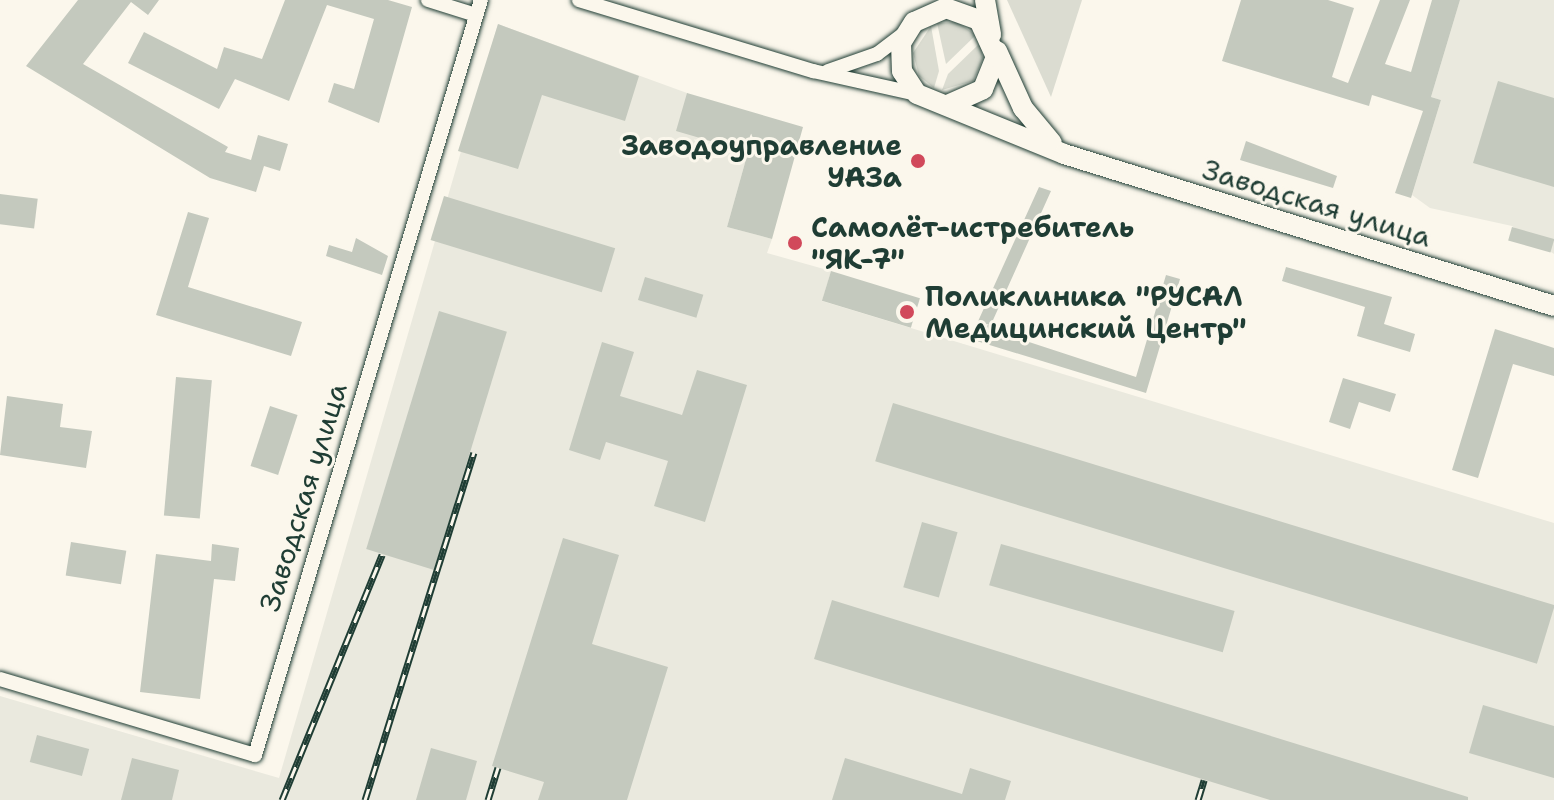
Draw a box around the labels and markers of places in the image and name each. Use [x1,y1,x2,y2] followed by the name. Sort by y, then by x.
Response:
[622,128,902,194] place label: Заводоуправление УАЗа
[909,152,927,170] marker: Заводоуправление УАЗа
[811,210,1134,276] place label: Самолёт-истребитель "ЯК-7"
[786,234,804,252] marker: Самолёт-истребитель "ЯК-7"
[925,279,1247,345] place label: Поликлиника "РУСАЛ Медицинский Центр"
[896,301,918,323] marker: Поликлиника "РУСАЛ Медицинский Центр"

